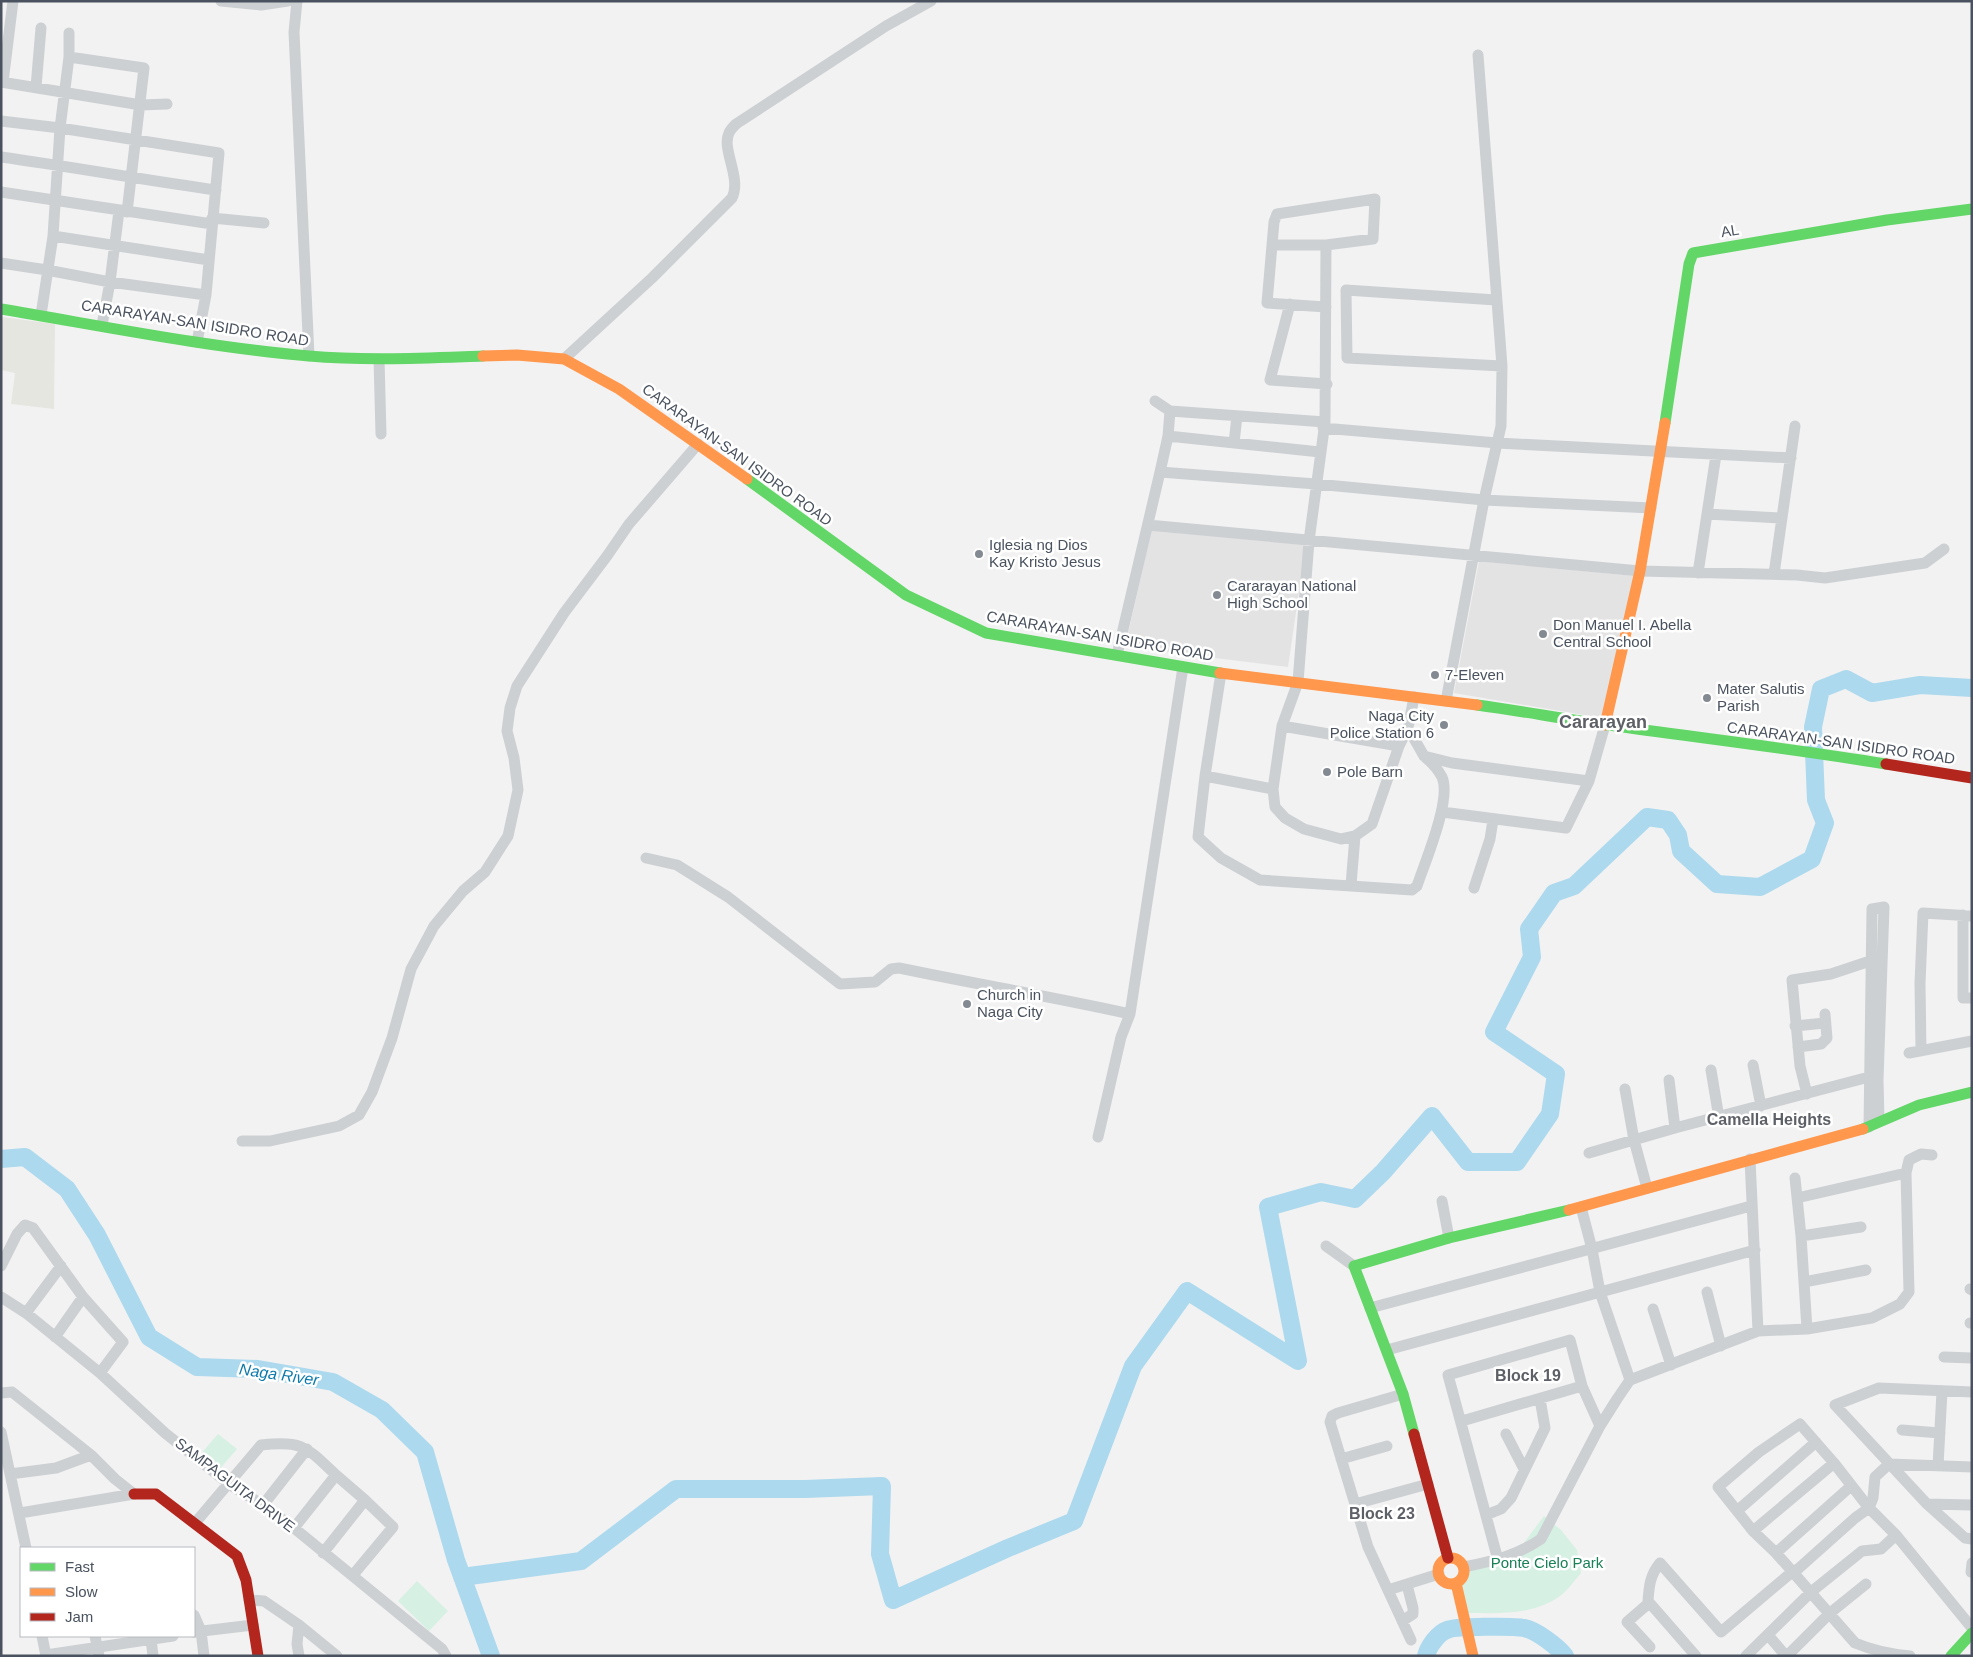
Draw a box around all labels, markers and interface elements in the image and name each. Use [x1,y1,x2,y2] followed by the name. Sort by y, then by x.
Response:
[1720,221,1740,240] street label: AL
[80,296,310,349] street label: CARARAYAN-SAN ISIDRO ROAD
[639,380,836,529] street label: CARARAYAN-SAN ISIDRO ROAD
[989,536,1101,570] place label: Iglesia ng Dios Kay Kristo Jesus
[973,548,985,560] marker: Iglesia ng Dios Kay Kristo Jesus
[1227,577,1356,611] place label: Cararayan National High School
[1211,589,1223,601] marker: Cararayan National High School
[985,607,1215,664] street label: CARARAYAN-SAN ISIDRO ROAD
[1553,616,1692,650] place label: Don Manuel I. Abella Central School
[1537,628,1549,640] marker: Don Manuel I. Abella Central School
[1445,666,1504,683] place label: 7-Eleven
[1429,669,1441,681] marker: 7-Eleven
[1717,680,1805,714] place label: Mater Salutis Parish
[1701,692,1713,704] marker: Mater Salutis Parish
[1330,707,1435,741] place label: Naga City Police Station 6
[1559,712,1647,732] district label: Cararayan
[1726,718,1956,767] street label: CARARAYAN-SAN ISIDRO ROAD
[1438,719,1450,731] marker: Naga City Police Station 6
[1337,763,1403,780] place label: Pole Barn
[1321,766,1333,778] marker: Pole Barn
[977,986,1043,1020] place label: Church in Naga City
[961,998,973,1010] marker: Church in Naga City
[1707,1111,1831,1128] district label: Camella Heights
[238,1361,320,1389] water label: Naga River
[1495,1367,1561,1384] district label: Block 19
[172,1434,298,1535] street label: SAMPAGUITA DRIVE
[1349,1505,1415,1522] district label: Block 23
[20,1547,195,1637] legend
[1491,1554,1604,1571] park label: Ponte Cielo Park
[65,1558,95,1575] text: Fast
[65,1583,98,1600] text: Slow
[65,1608,93,1625] text: Jam

